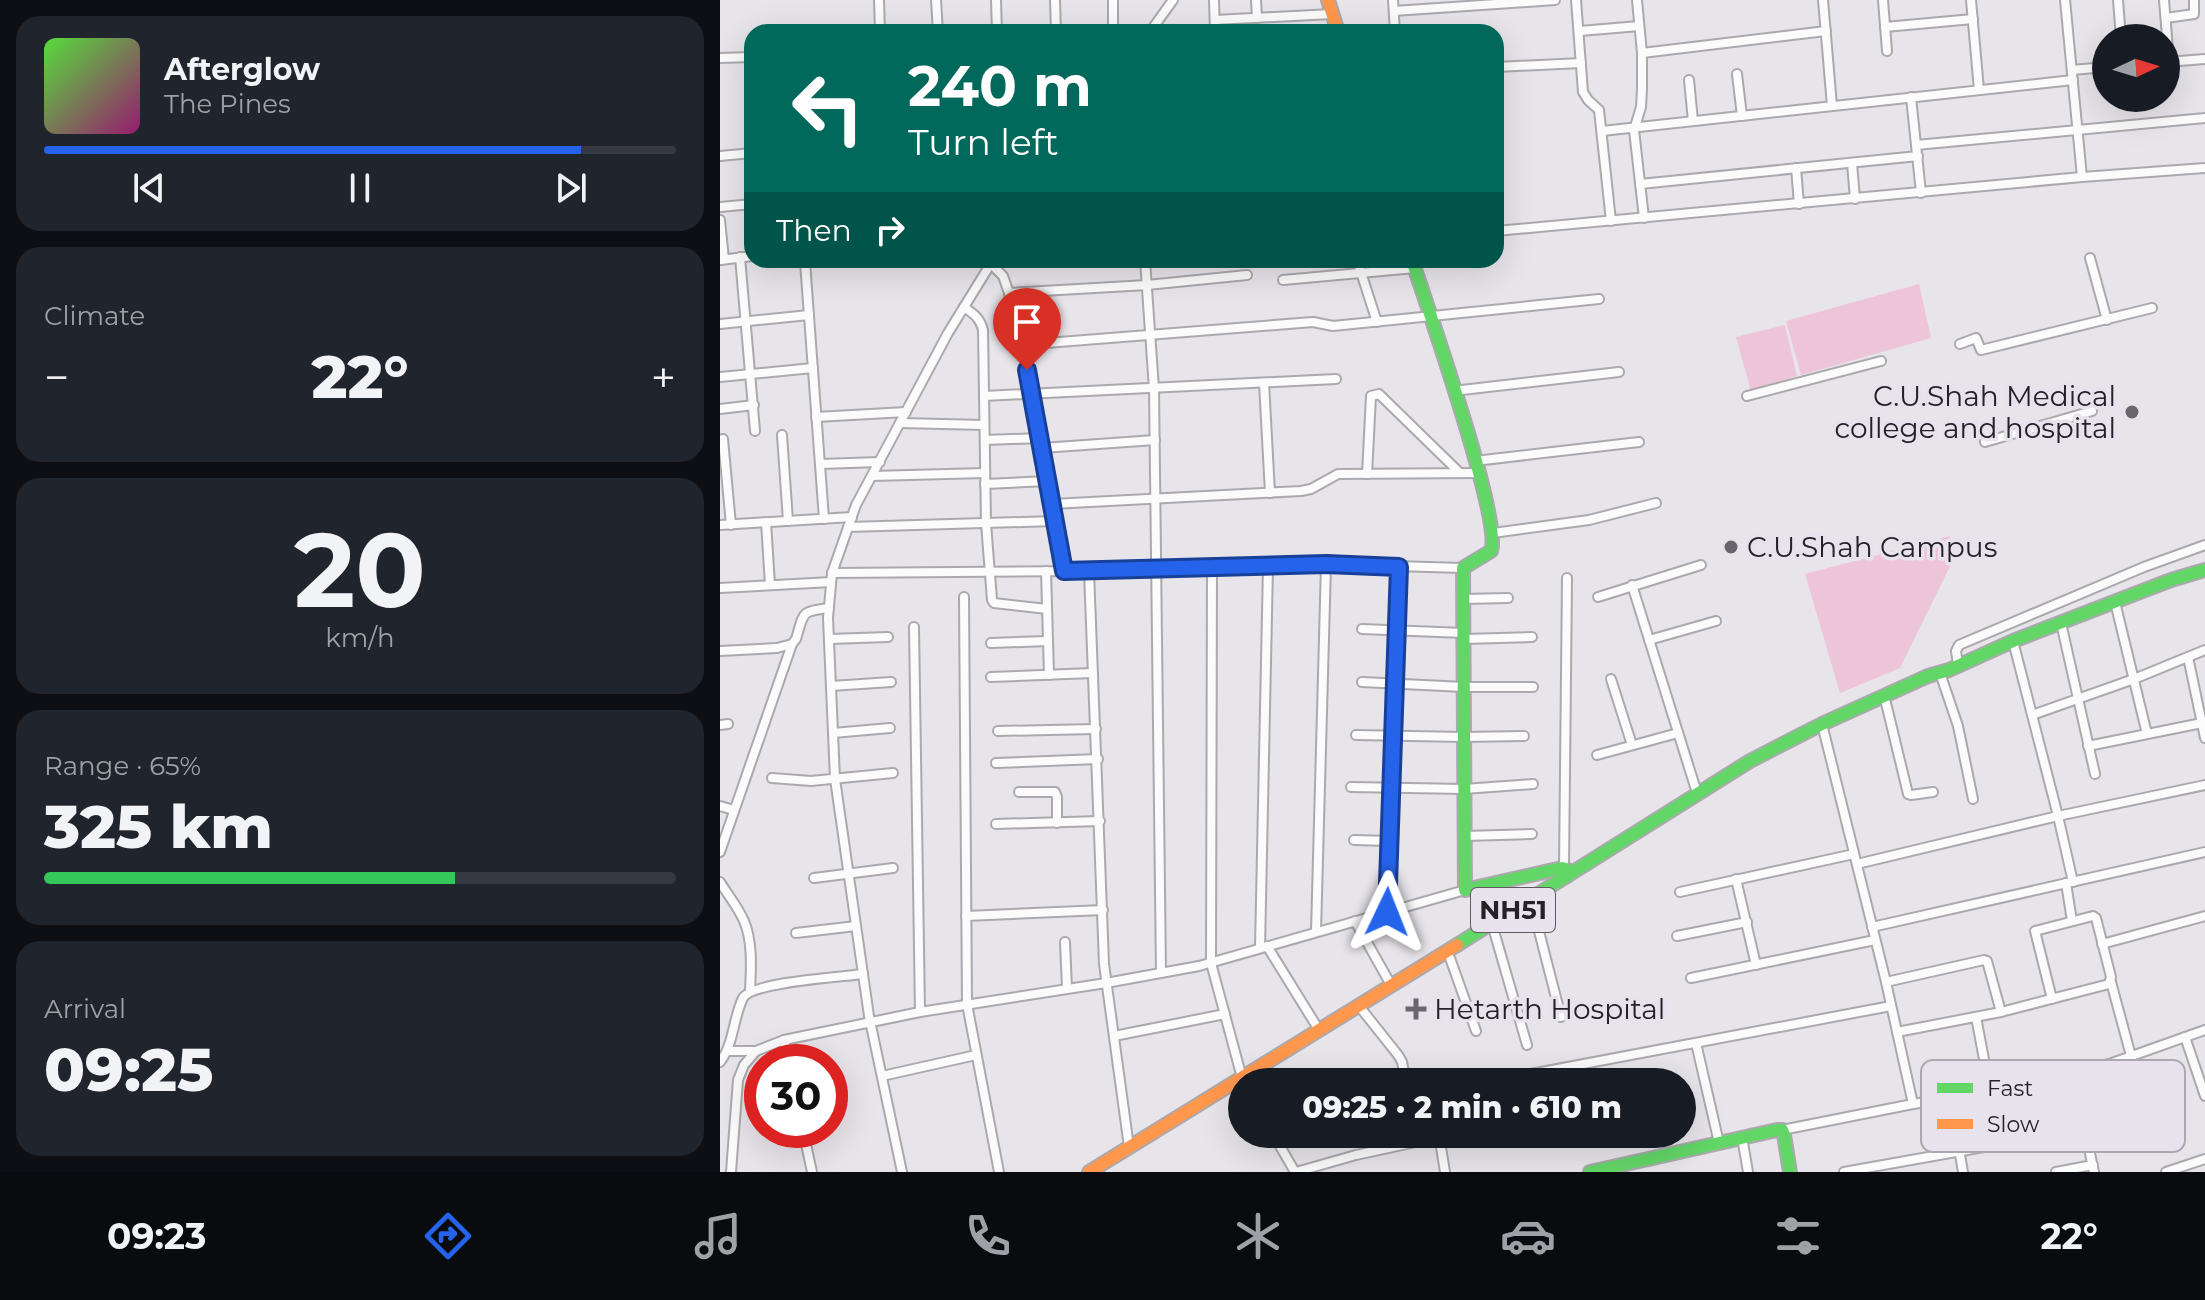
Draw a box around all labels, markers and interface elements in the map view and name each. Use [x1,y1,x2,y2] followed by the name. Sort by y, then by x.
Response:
[2092,24,2180,112] north arrow
[2092,24,2180,112] map controls
[164,51,320,88] text: Afterglow
[908,52,1092,120] text: 240 m
[776,56,880,160] icon: left
[164,88,291,120] text: The Pines
[908,120,1059,164] text: Turn left
[127,166,171,210] icon: previous
[338,166,382,210] icon: pause
[549,166,593,210] icon: next
[868,208,912,252] icon: right
[776,212,852,249] text: Then
[993,288,1061,370] pin
[44,300,145,332] text: Climate
[1005,300,1049,344] icon: arrive
[312,340,408,413] text: 22°
[44,350,69,404] text: −
[651,350,676,404] text: +
[1834,379,2116,445] place label: C.U.Shah Medical college and hospital
[2123,403,2141,421] marker: C.U.Shah Medical college and hospital
[294,506,426,633] text: 20
[1747,530,1997,564] place label: C.U.Shah Campus
[1722,538,1740,556] marker: C.U.Shah Campus
[325,622,395,654] text: km/h
[44,750,201,782] text: Range · 65%
[44,790,273,863] text: 325 km
[1345,870,1429,954] position arrow
[1471,888,1555,932] road number: NH51
[1434,992,1665,1026] place label: Hetarth Hospital
[44,993,126,1025] text: Arrival
[1405,998,1427,1020] marker: Hetarth Hospital
[44,1033,213,1106] text: 09:25
[744,1044,848,1148] speed limit sign: 30
[1921,1060,2185,1152] legend
[1987,1075,2033,1102] text: Fast
[1302,1089,1622,1126] text: 09:25 · 2 min · 610 m
[1987,1111,2040,1138] text: Slow
[420,1208,476,1264] icon: directions
[690,1208,746,1264] icon: music
[960,1208,1016,1264] icon: phone
[1230,1208,1286,1264] icon: climate
[1500,1208,1556,1264] icon: car
[1770,1208,1826,1264] icon: filters
[107,1214,206,1258] text: 09:23
[2040,1214,2098,1258] text: 22°

